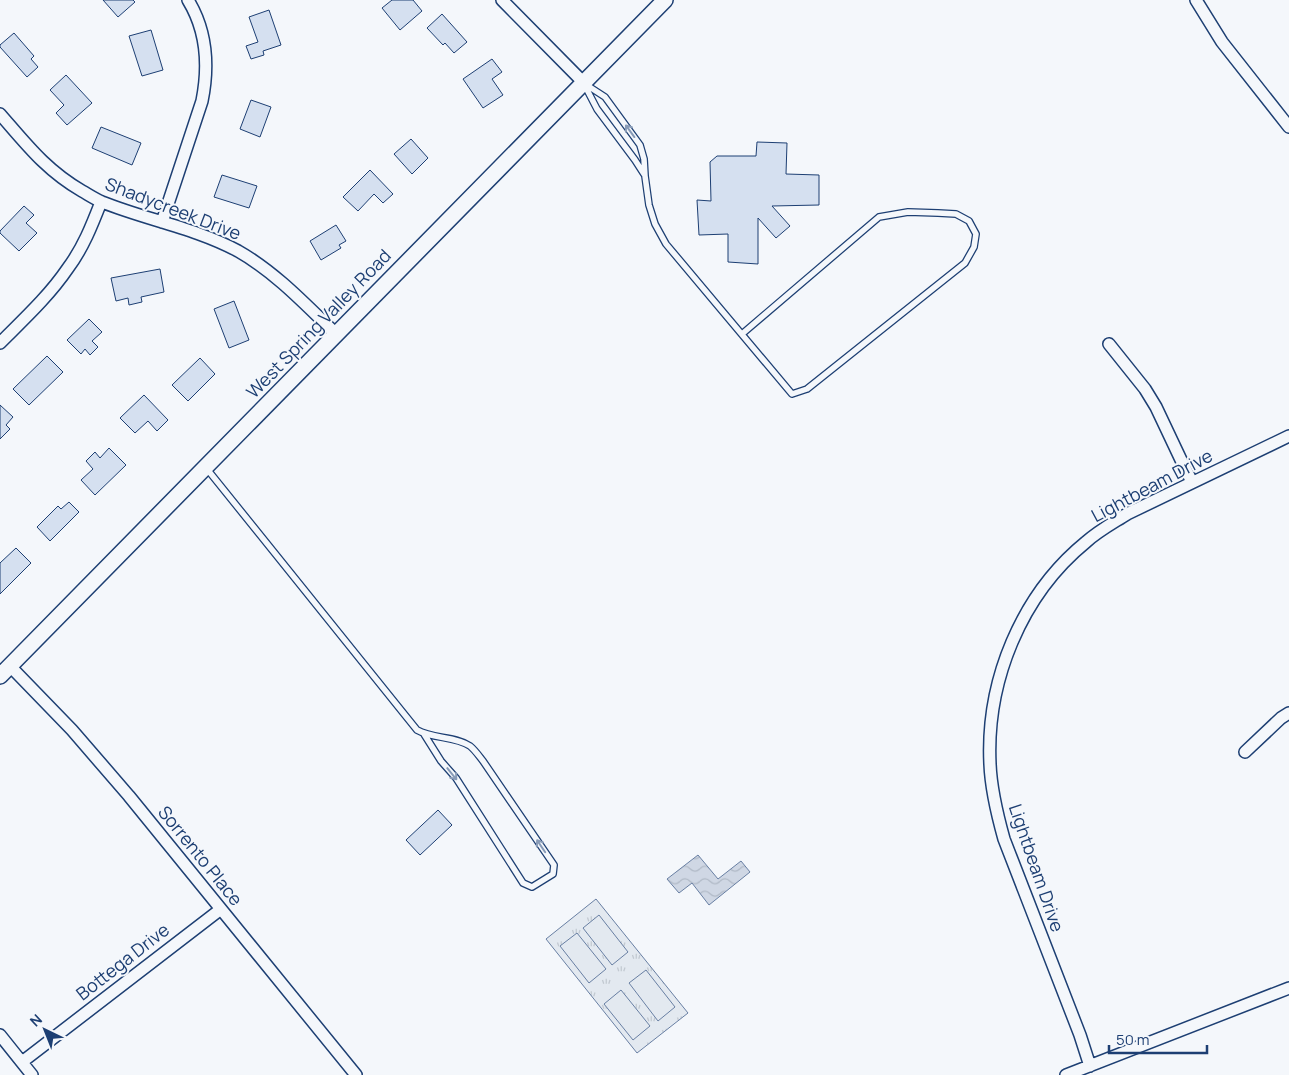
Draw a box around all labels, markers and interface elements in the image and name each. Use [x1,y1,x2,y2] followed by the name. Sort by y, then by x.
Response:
[625,124,635,138] one-way arrow
[102,171,245,245] street label: Shadycreek Drive
[241,244,396,403] street label: West Spring Valley Road
[1087,443,1216,527] street label: Lightbeam Drive
[446,767,457,780] one-way arrow
[153,800,248,910] street label: Sorrento Place
[1004,800,1070,935] street label: Lightbeam Drive
[536,839,546,853] one-way arrow
[71,917,174,1005] street label: Bottega Drive
[20,1005,70,1055] north arrow
[26,1010,46,1031] text: N
[1109,1022,1206,1054] scale bar
[1116,1029,1150,1050] text: 50 m

